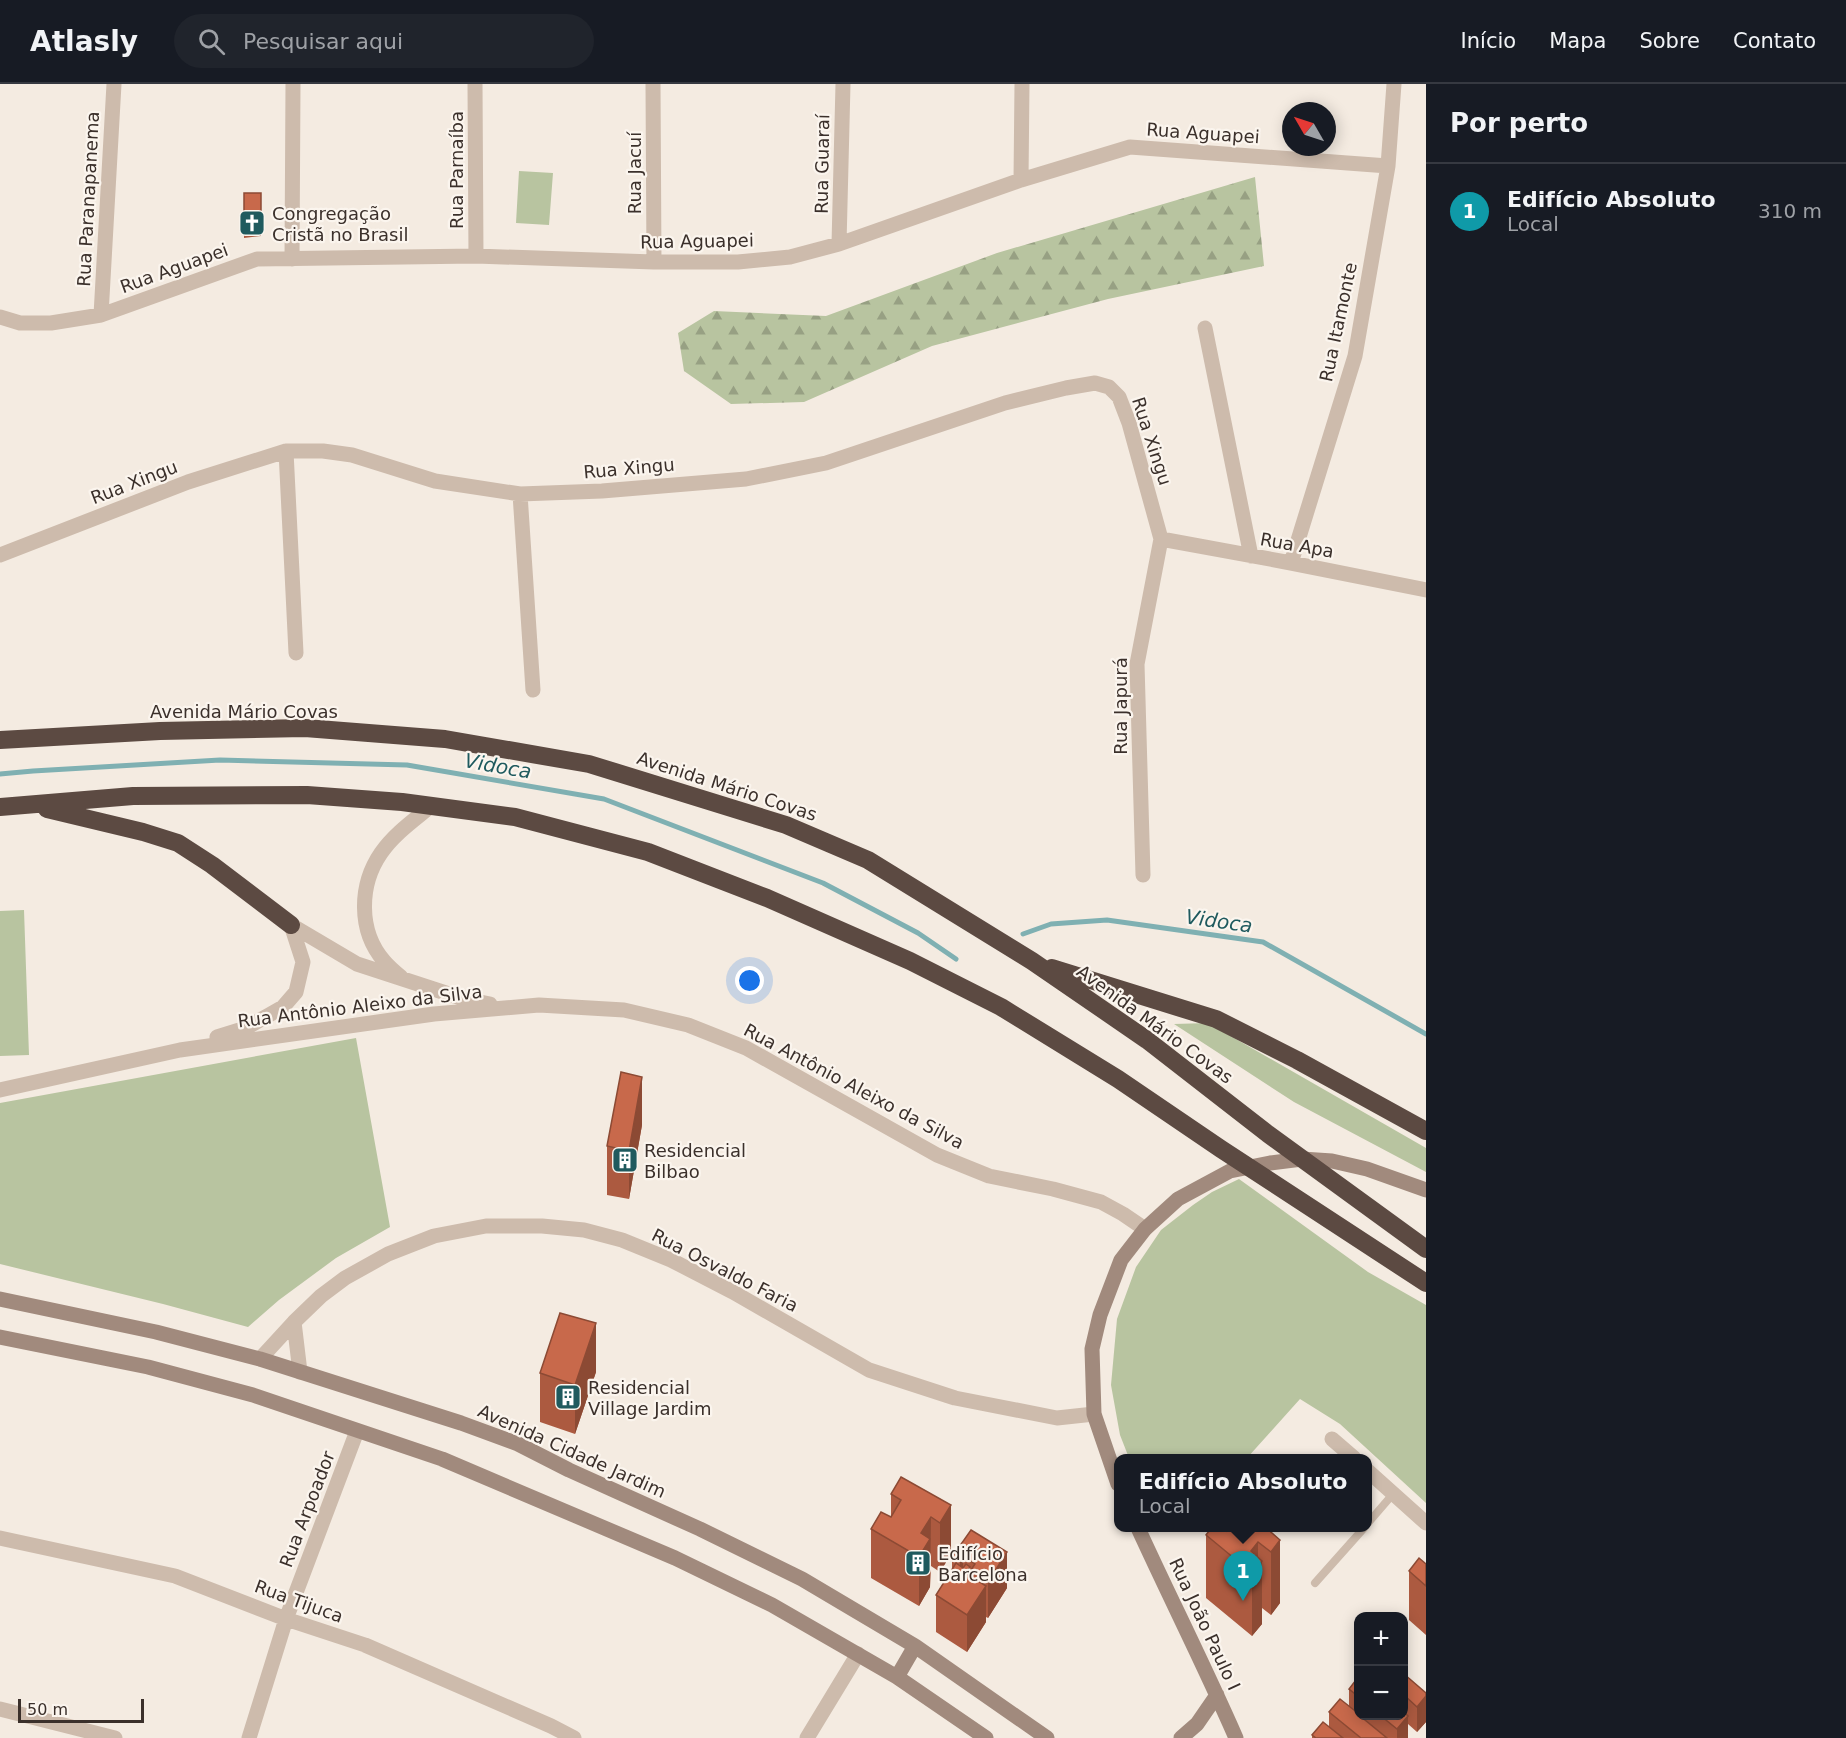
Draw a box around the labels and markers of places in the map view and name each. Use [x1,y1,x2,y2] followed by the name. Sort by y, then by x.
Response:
[272,203,408,245] place label: Congregação Cristã no Brasil
[237,208,267,238] church icon: Congregação Cristã no Brasil
[644,1140,746,1182] place label: Residencial Bilbao
[610,1145,640,1175] building icon: Residencial Bilbao
[588,1377,712,1419] place label: Residencial Village Jardim
[553,1382,583,1412] building icon: Residencial Village Jardim
[938,1543,1028,1585] place label: Edifício Barcelona
[903,1548,933,1578] building icon: Edifício Barcelona
[1224,1552,1262,1601] pin: 1

